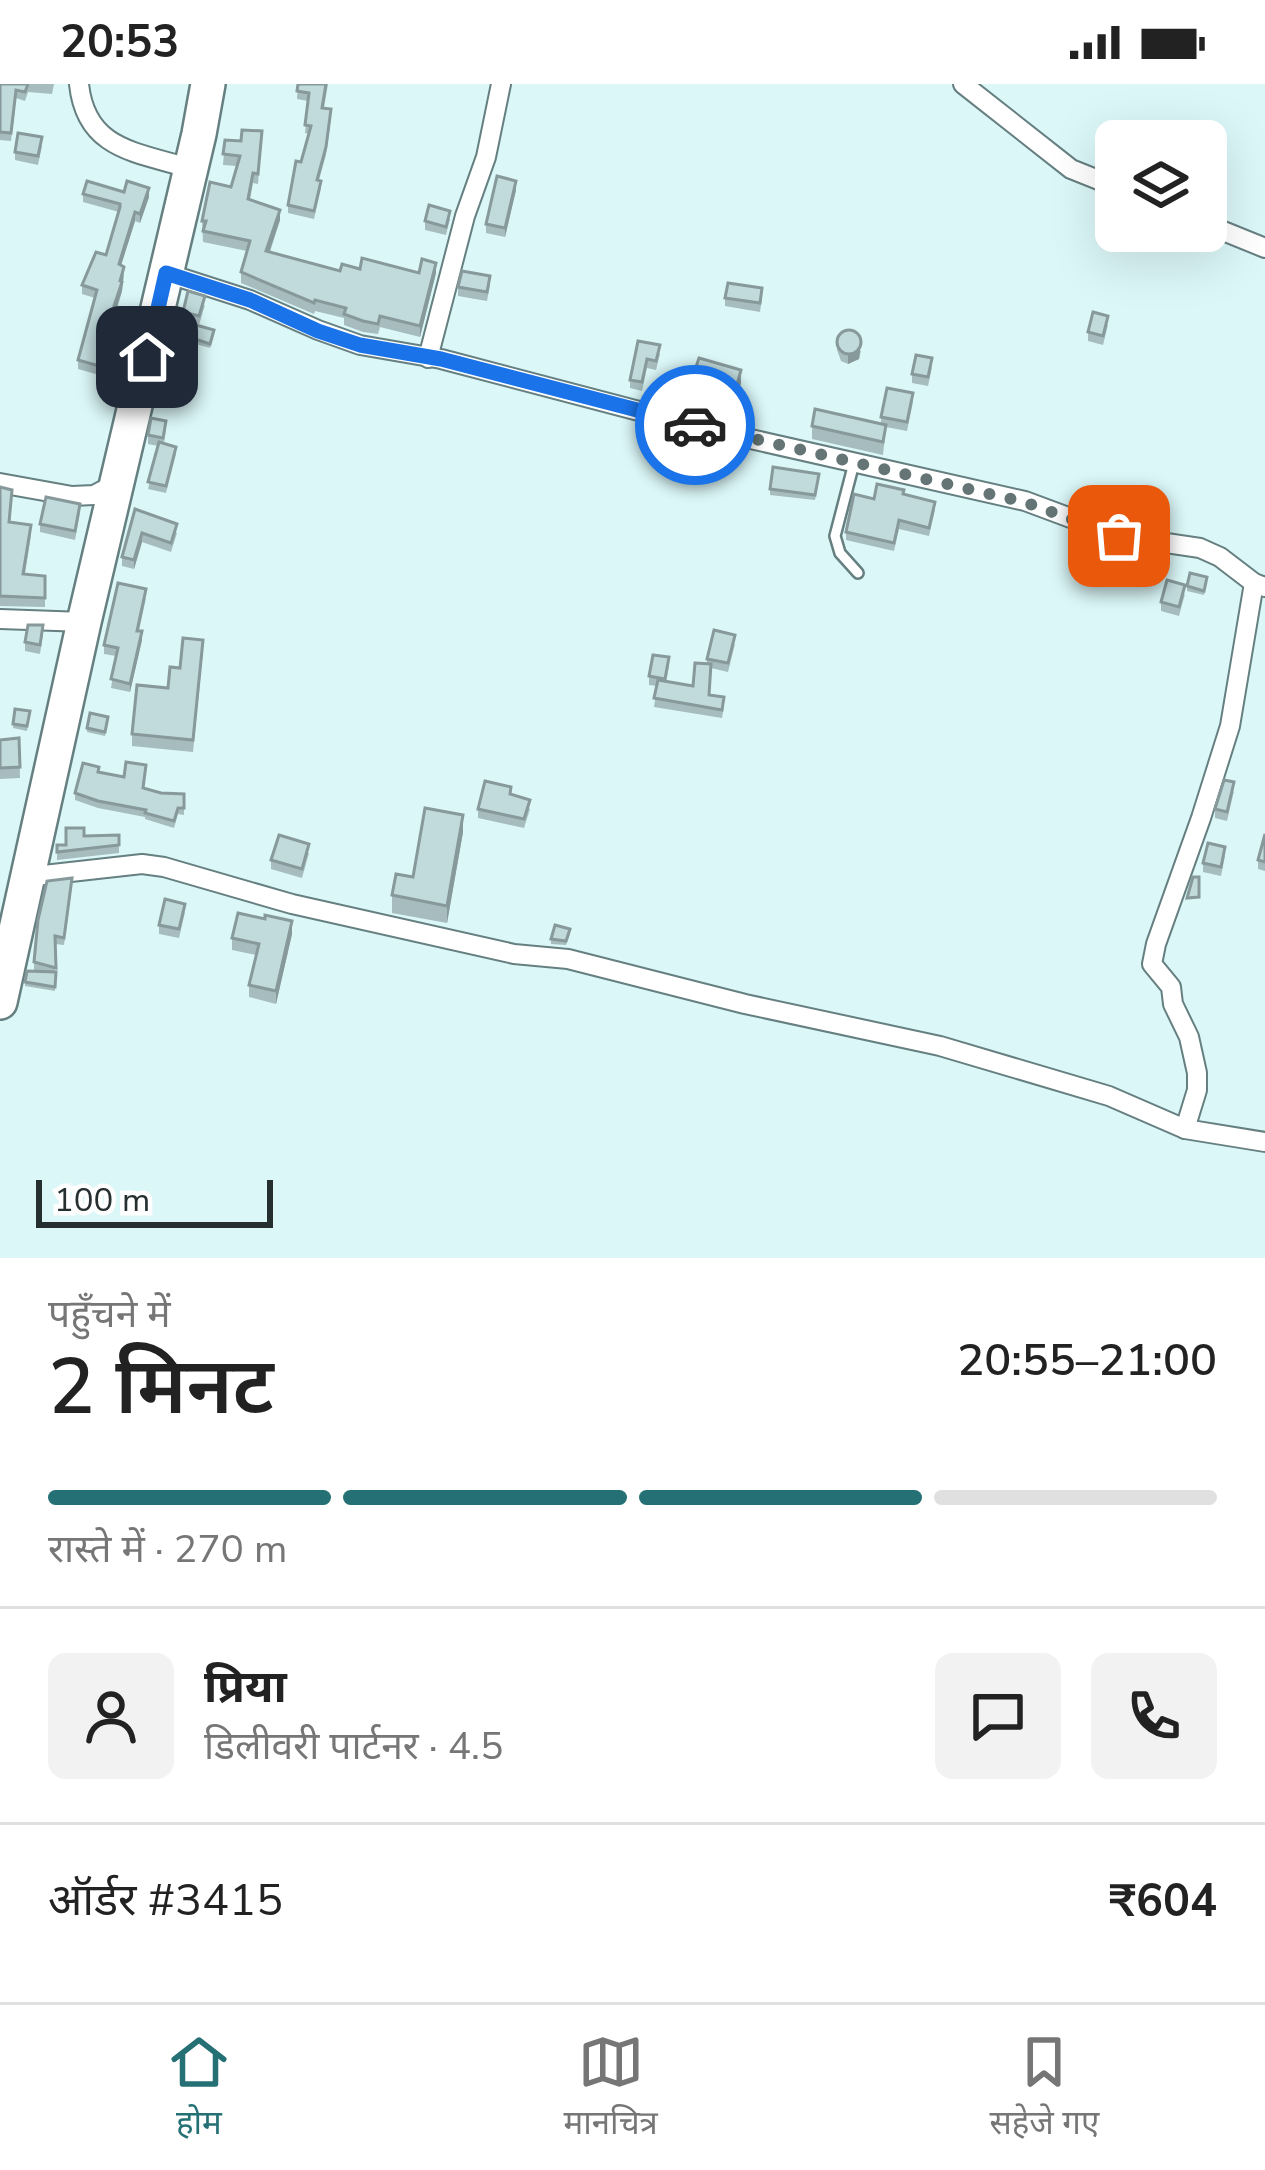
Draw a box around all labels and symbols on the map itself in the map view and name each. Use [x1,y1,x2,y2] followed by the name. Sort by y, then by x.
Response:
[96,306,198,408] pin
[635,365,755,485] courier
[1068,485,1170,587] pin
[36,1174,273,1227] scale bar

